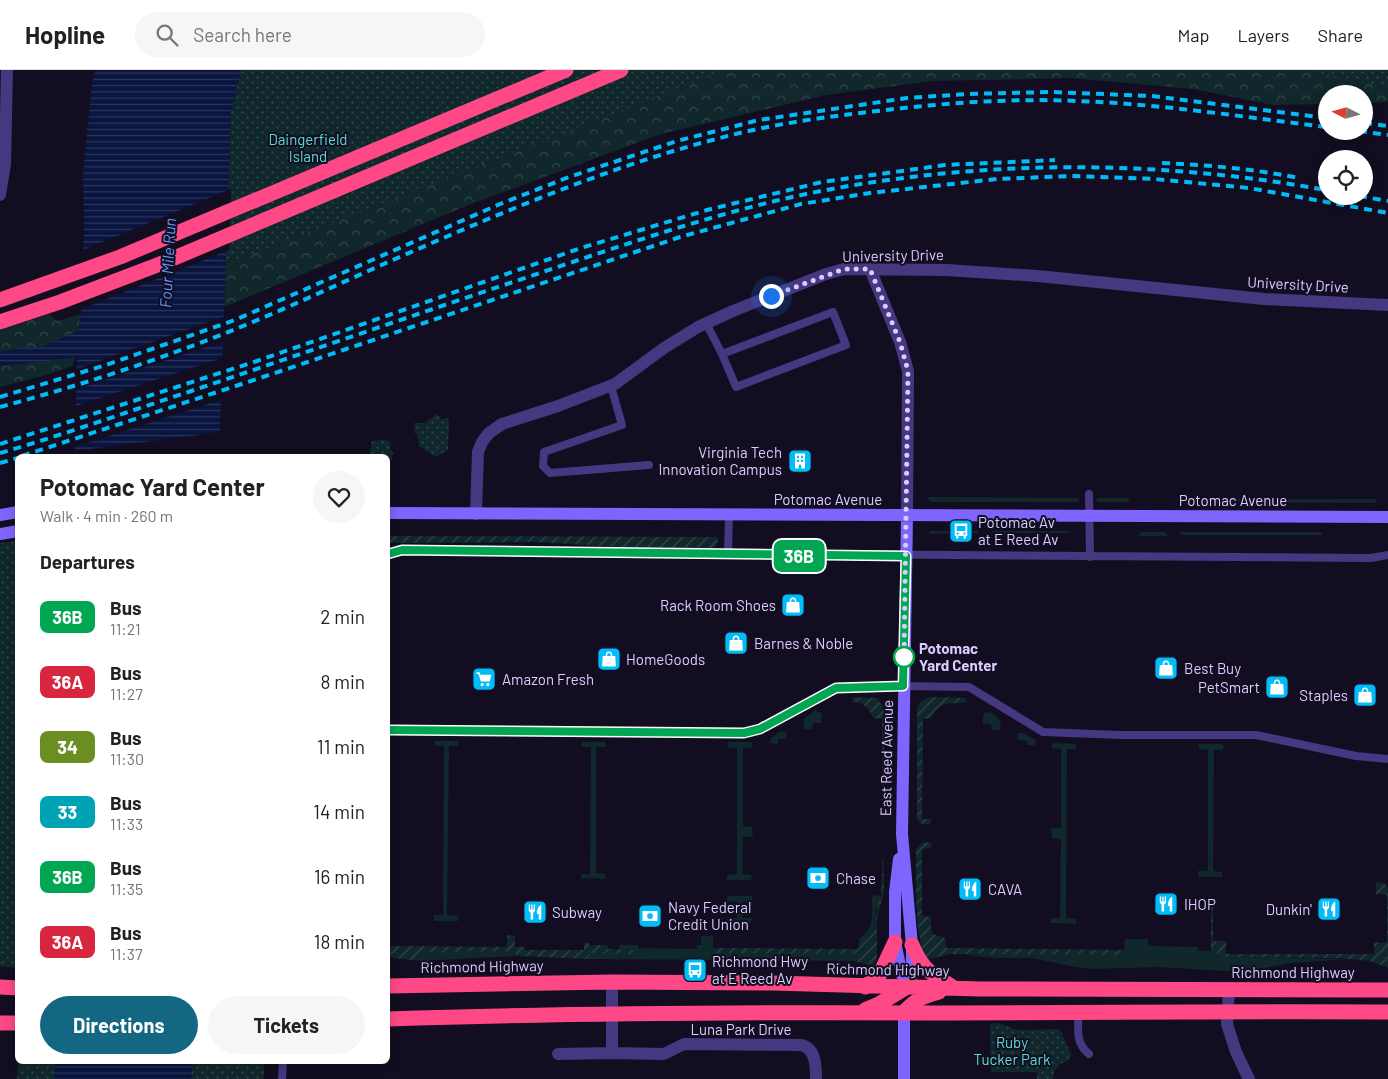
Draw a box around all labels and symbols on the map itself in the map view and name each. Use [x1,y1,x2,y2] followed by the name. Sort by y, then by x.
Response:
[1318,85,1372,140] north arrow
[268,130,348,165] park label: Daingerfield Island
[155,218,179,308] water label: Four Mile Run
[842,245,944,265] street label: University Drive
[1247,272,1349,296] street label: University Drive
[759,284,784,309] your location
[658,443,782,478] place label: Virginia Tech Innovation Campus
[787,448,813,474] building icon: Virginia Tech Innovation Campus
[774,490,882,508] street label: Potomac Avenue
[1179,491,1287,509] street label: Potomac Avenue
[978,513,1058,548] place label: Potomac Av at E Reed Av
[948,518,974,544] bus stop icon: Potomac Av at E Reed Av
[770,540,828,572] line badge: 36B
[780,592,806,618] shop icon: Rack Room Shoes
[660,596,776,614] place label: Rack Room Shoes
[723,630,749,656] shop icon: Barnes & Noble
[754,634,853,652] place label: Barnes & Noble
[919,639,998,674] place label: Potomac Yard Center
[596,646,622,672] shop icon: HomeGoods
[893,646,915,668] marker: Potomac Yard Center
[626,650,705,668] place label: HomeGoods
[1153,655,1179,681] shop icon: Best Buy
[1184,659,1241,677] place label: Best Buy
[471,666,497,692] supermarket icon: Amazon Fresh
[502,670,594,688] place label: Amazon Fresh
[1264,674,1290,700] shop icon: PetSmart
[1198,678,1260,696] place label: PetSmart
[1352,682,1378,708] shop icon: Staples
[1299,686,1348,704] place label: Staples
[876,700,896,816] street label: East Reed Avenue
[805,865,831,891] bank icon: Chase
[836,869,876,887] place label: Chase
[957,876,983,902] restaurant icon: CAVA
[988,880,1022,898] place label: CAVA
[1153,891,1179,917] restaurant icon: IHOP
[1184,895,1216,913] place label: IHOP
[1316,896,1342,922] restaurant icon: Dunkin'
[668,898,751,933] place label: Navy Federal Credit Union
[522,899,548,925] restaurant icon: Subway
[1266,900,1312,918] place label: Dunkin'
[552,903,602,921] place label: Subway
[637,903,663,929] bank icon: Navy Federal Credit Union
[712,952,808,987] place label: Richmond Hwy at E Reed Av
[420,956,544,976] street label: Richmond Highway
[682,957,708,983] bus stop icon: Richmond Hwy at E Reed Av
[826,959,950,979] street label: Richmond Highway
[1231,963,1355,981] street label: Richmond Highway
[690,1020,792,1038] street label: Luna Park Drive
[974,1033,1051,1068] park label: Ruby Tucker Park

